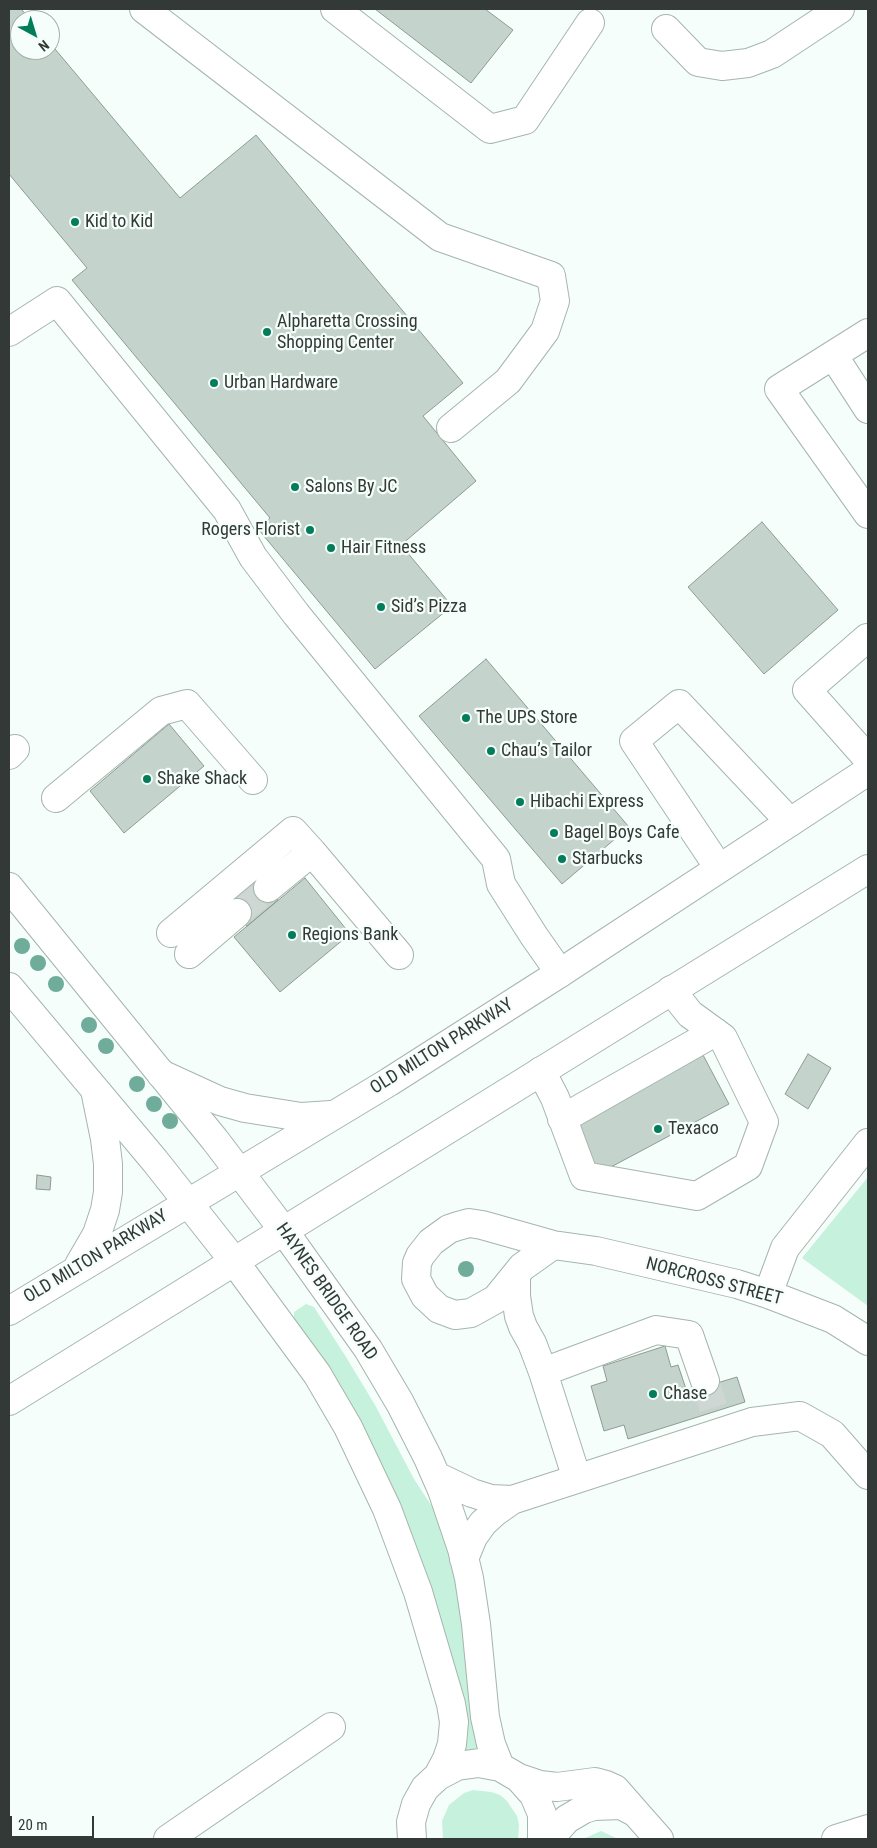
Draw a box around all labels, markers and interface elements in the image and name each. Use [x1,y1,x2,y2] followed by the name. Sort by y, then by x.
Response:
[10,10,60,60] north arrow
[35,37,52,55] text: N
[85,211,153,233] place label: Kid to Kid
[69,216,81,228] marker: Kid to Kid
[277,311,418,354] place label: Alpharetta Crossing Shopping Center
[261,326,273,338] marker: Alpharetta Crossing Shopping Center
[224,372,338,394] place label: Urban Hardware
[208,377,220,389] marker: Urban Hardware
[305,476,398,498] place label: Salons By JC
[289,481,301,493] marker: Salons By JC
[201,519,300,541] place label: Rogers Florist
[304,524,316,536] marker: Rogers Florist
[341,537,426,559] place label: Hair Fitness
[325,542,337,554] marker: Hair Fitness
[391,596,467,618] place label: Sid’s Pizza
[375,601,387,613] marker: Sid’s Pizza
[476,707,577,729] place label: The UPS Store
[460,712,472,724] marker: The UPS Store
[501,740,592,762] place label: Chau’s Tailor
[485,745,497,757] marker: Chau’s Tailor
[157,768,247,790] place label: Shake Shack
[141,773,153,785] marker: Shake Shack
[530,791,644,813] place label: Hibachi Express
[514,796,526,808] marker: Hibachi Express
[564,822,679,844] place label: Bagel Boys Cafe
[548,827,560,839] marker: Bagel Boys Cafe
[572,848,643,870] place label: Starbucks
[556,853,568,865] marker: Starbucks
[302,924,398,946] place label: Regions Bank
[286,929,298,941] marker: Regions Bank
[367,994,517,1100] street label: OLD MILTON PARKWAY
[668,1118,719,1140] place label: Texaco
[652,1123,664,1135] marker: Texaco
[20,1205,172,1309] street label: OLD MILTON PARKWAY
[271,1219,381,1365] street label: HAYNES BRIDGE ROAD
[643,1253,785,1311] street label: NORCROSS STREET
[663,1383,707,1405] place label: Chase
[647,1388,659,1400] marker: Chase
[12,1806,96,1838] scale bar
[18,1816,48,1834] text: 20 m

